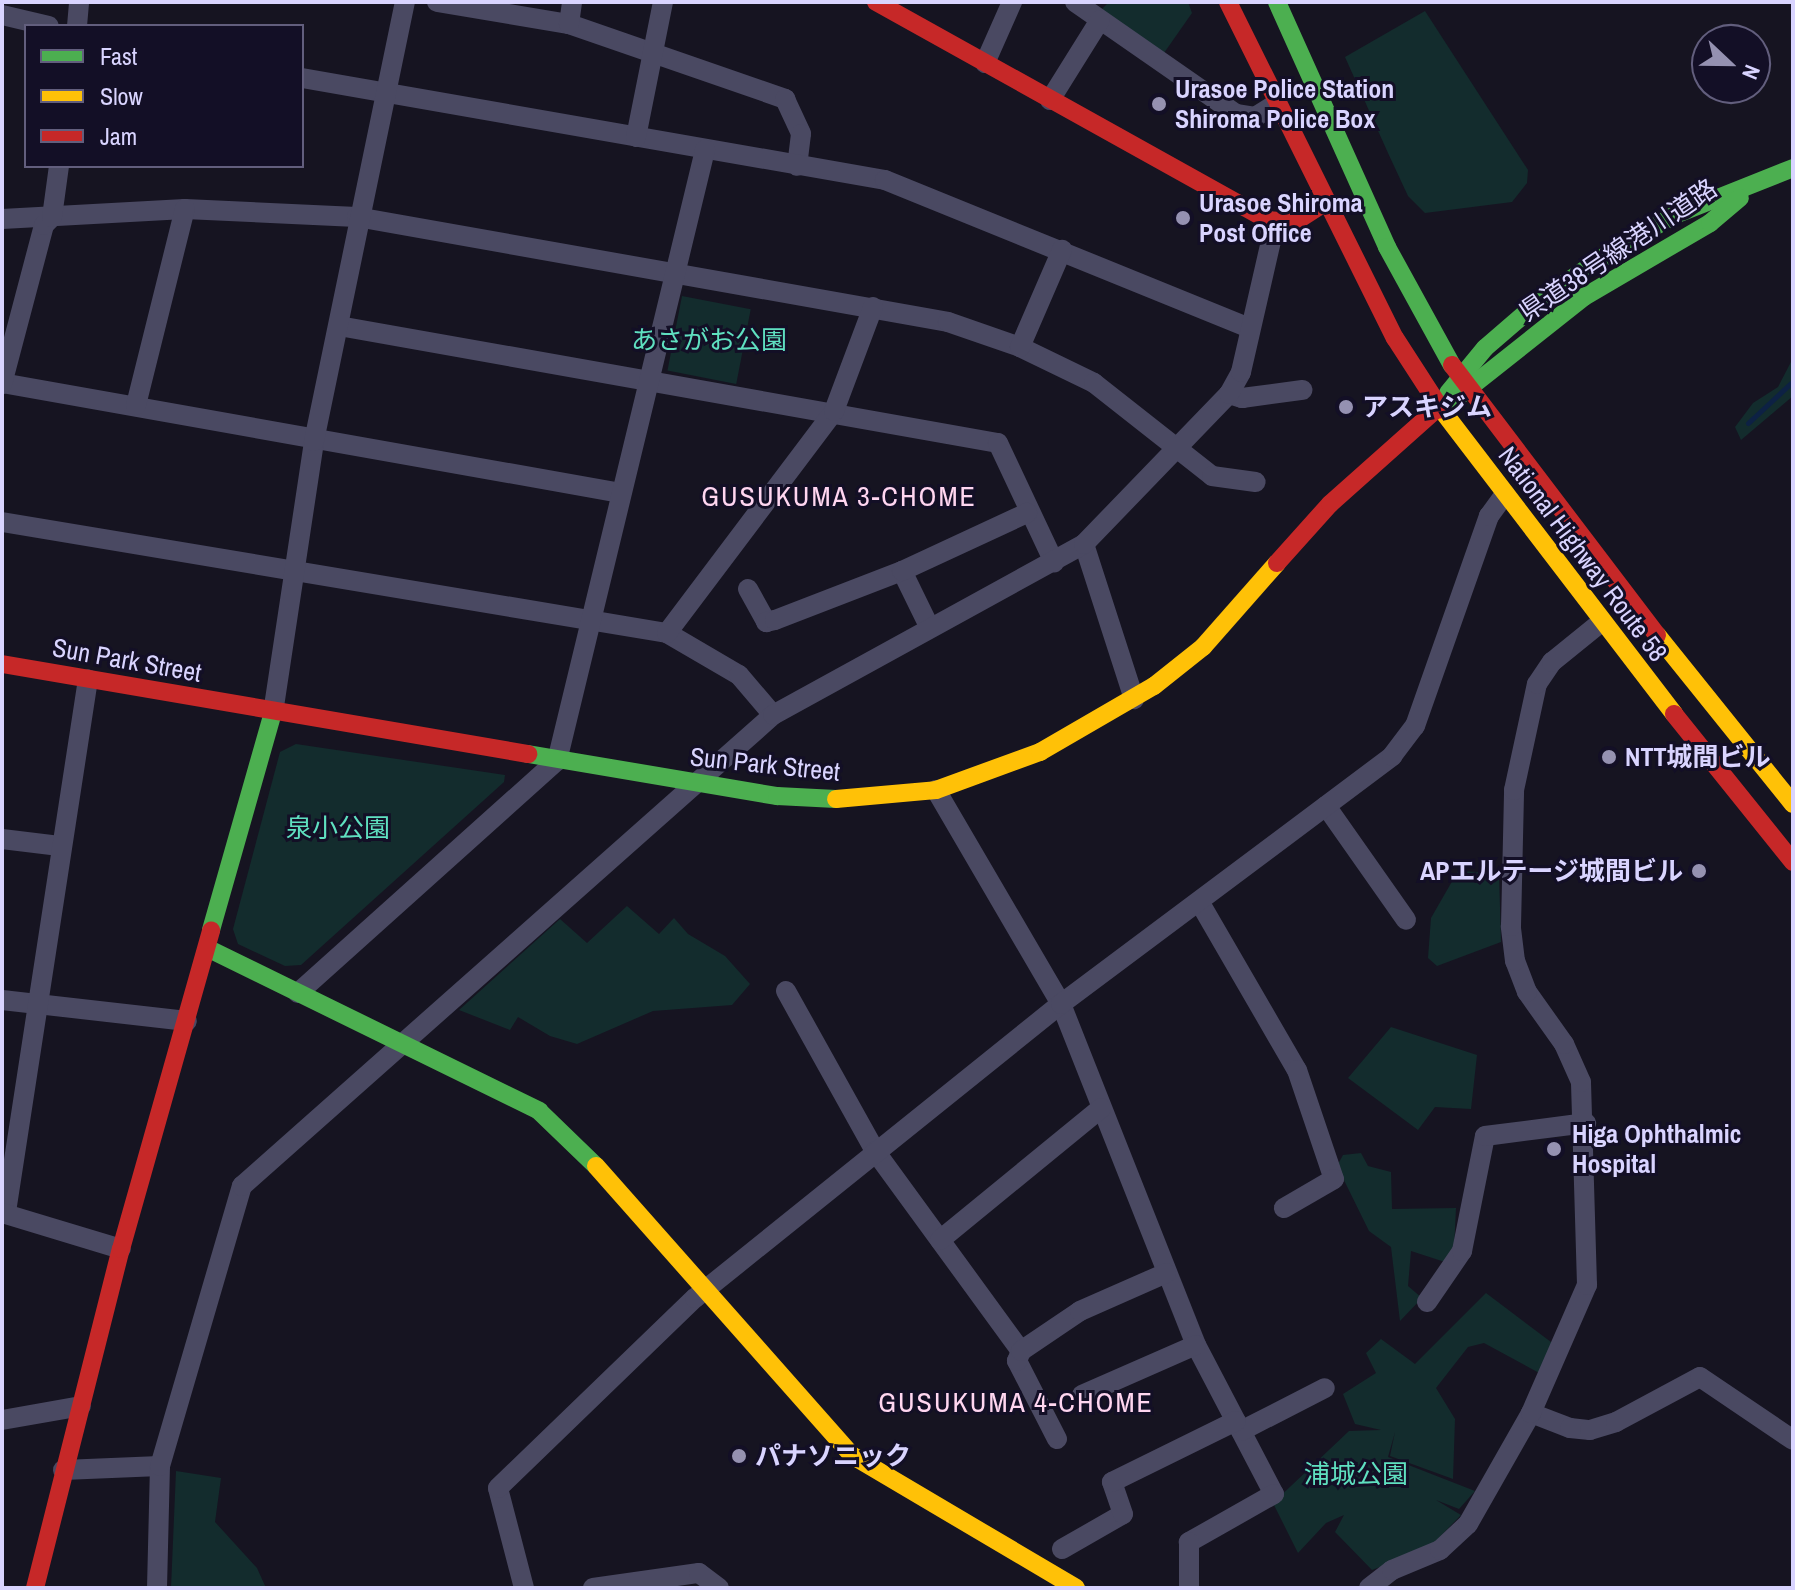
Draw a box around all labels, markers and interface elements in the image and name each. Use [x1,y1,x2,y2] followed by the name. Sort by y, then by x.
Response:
[24,24,304,168] legend
[1691,24,1771,104] north arrow
[100,40,137,72] text: Fast
[1735,61,1768,84] text: N
[1175,73,1394,134] place label: Urasoe Police Station Shiroma Police Box
[100,80,143,112] text: Slow
[1150,95,1168,113] marker: Urasoe Police Station Shiroma Police Box
[100,120,137,152] text: Jam
[1513,172,1723,328] street label: 県道38号線港川道路
[1199,187,1363,248] place label: Urasoe Shiroma Post Office
[1174,209,1192,227] marker: Urasoe Shiroma Post Office
[631,324,787,356] park label: あさがお公園
[1362,391,1492,423] place label: アスキジム
[1337,398,1355,416] marker: アスキジム
[1492,440,1674,668] street label: National Highway Route 58
[701,479,977,513] district label: GUSUKUMA 3-CHOME
[50,632,204,688] street label: Sun Park Street
[689,741,841,787] street label: Sun Park Street
[1625,741,1770,773] place label: NTT城間ビル
[1600,748,1618,766] marker: NTT城間ビル
[286,812,390,844] park label: 泉小公園
[1419,855,1683,887] place label: APエルテージ城間ビル
[1690,862,1708,880] marker: APエルテージ城間ビル
[1572,1118,1741,1180] place label: Higa Ophthalmic Hospital
[1543,1138,1565,1160] marker: Higa Ophthalmic Hospital
[878,1385,1154,1419] district label: GUSUKUMA 4-CHOME
[755,1440,911,1472] place label: パナソニック
[730,1447,748,1465] marker: パナソニック
[1304,1458,1408,1490] park label: 浦城公園

